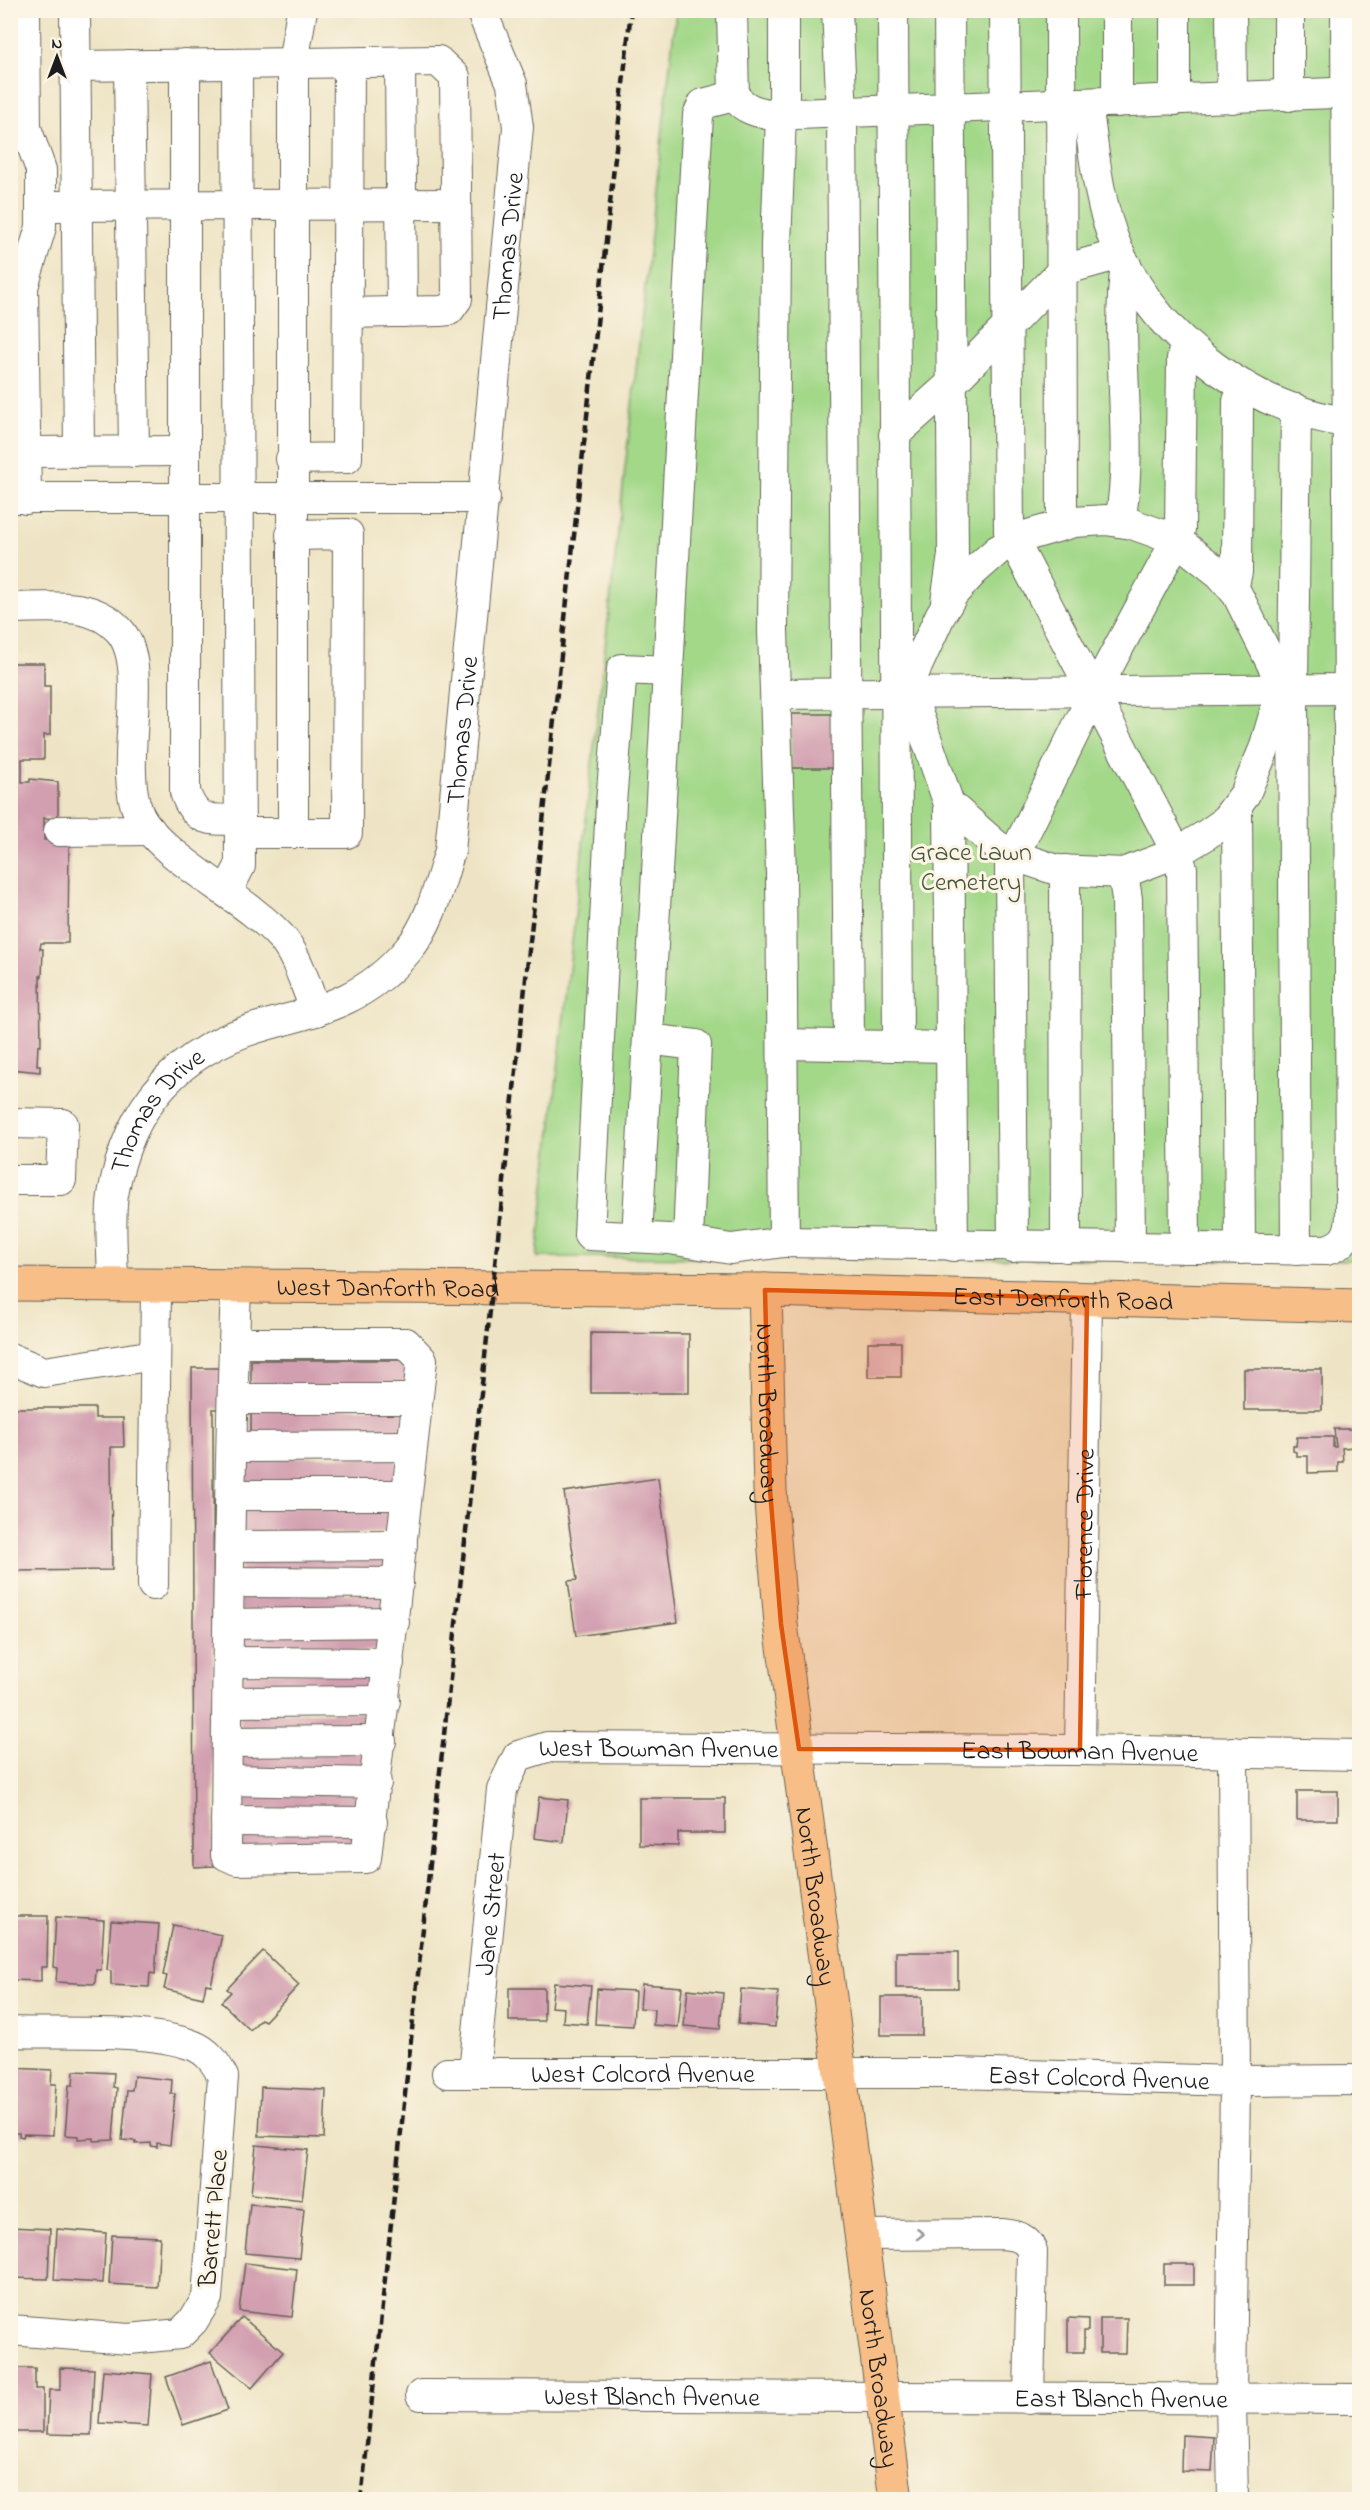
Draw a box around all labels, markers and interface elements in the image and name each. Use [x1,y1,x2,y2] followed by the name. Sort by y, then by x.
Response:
[27,27,87,87] north arrow
[52,32,63,56] text: N
[484,170,536,323] street label: Thomas Drive
[438,654,490,806] street label: Thomas Drive
[910,835,1032,903] park label: Grace Lawn Cemetery
[102,1039,214,1178] street label: Thomas Drive
[277,1270,500,1310] street label: West Danforth Road
[952,1279,1174,1323] street label: East Danforth Road
[744,1323,787,1505] street label: North Broadway
[1066,1448,1107,1601] street label: Florence Drive
[539,1731,779,1770] street label: West Bowman Avenue
[961,1733,1199,1774] street label: East Bowman Avenue
[783,1805,844,1988] street label: North Broadway
[468,1851,518,1977] street label: Jane Street
[531,2057,755,2095] street label: West Colcord Avenue
[987,2058,1211,2102] street label: East Colcord Avenue
[190,2147,240,2290] street label: Barrett Place
[915,2228,924,2241] one-way arrow
[846,2287,908,2470] street label: North Broadway
[544,2380,760,2418] street label: West Blanch Avenue
[1014,2382,1228,2420] street label: East Blanch Avenue

